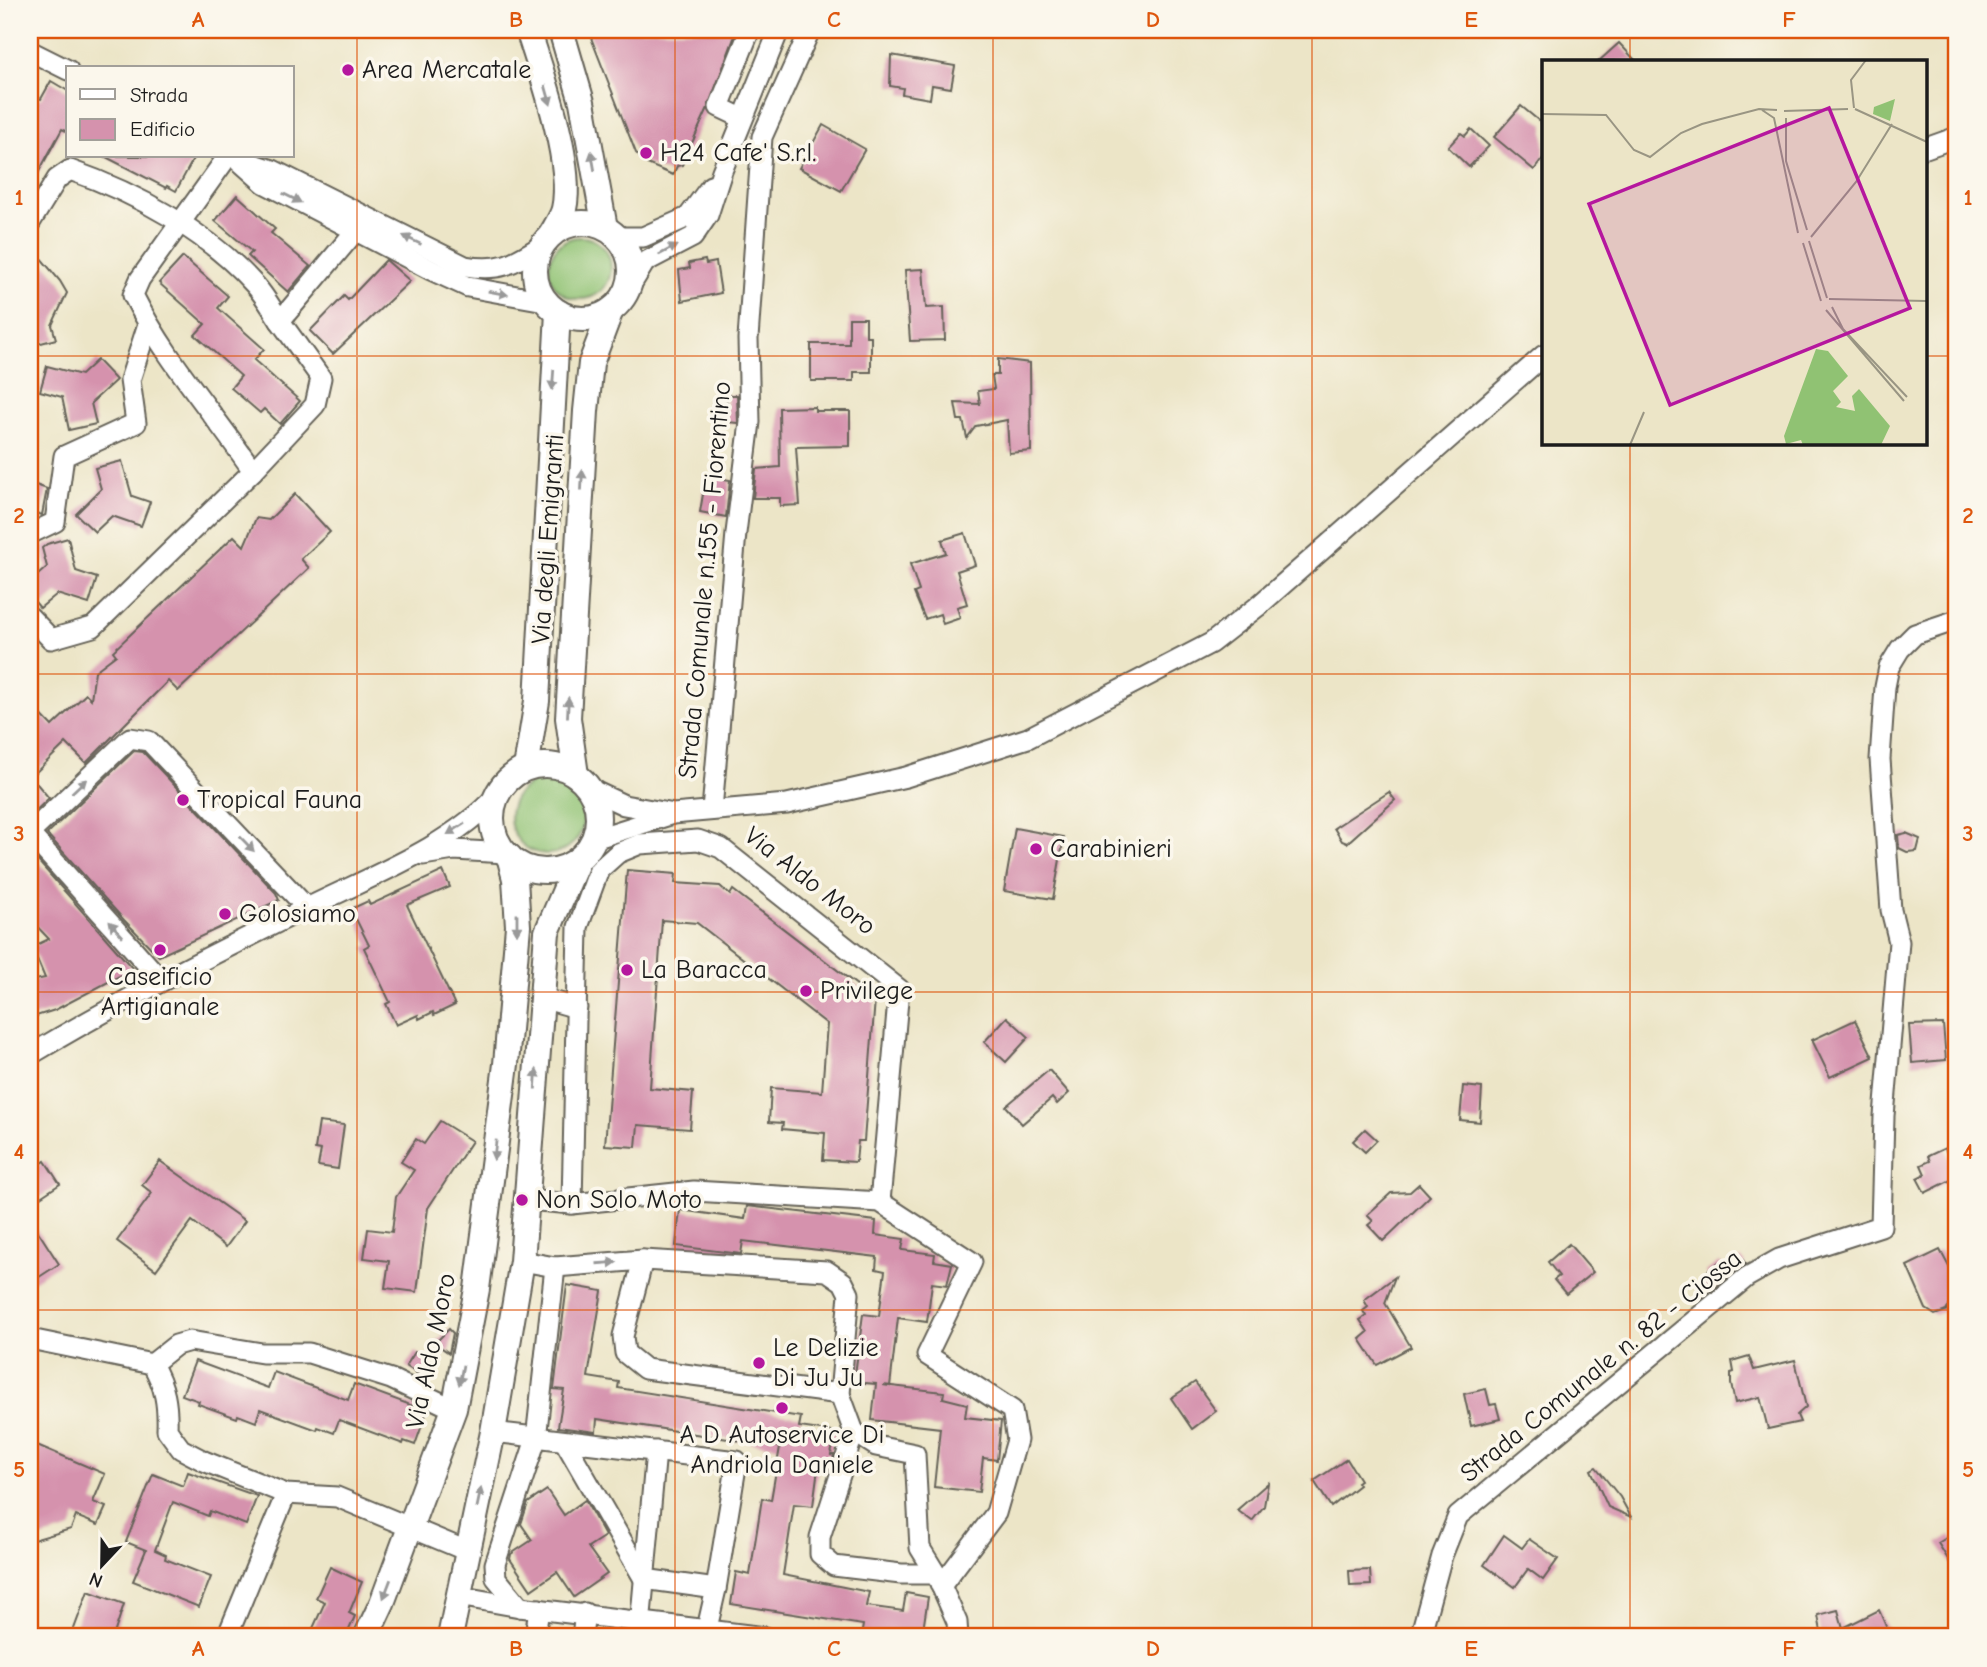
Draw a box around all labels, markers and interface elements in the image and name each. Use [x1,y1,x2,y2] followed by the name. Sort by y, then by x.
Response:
[192,6,205,33] text: A
[509,6,523,33] text: B
[827,6,841,33] text: C
[1146,6,1160,33] text: D
[1464,6,1478,33] text: E
[1782,6,1796,33] text: F
[362,55,531,85] place label: Area Mercatale
[1542,60,1927,444] inset map
[340,62,356,78] marker: Area Mercatale
[66,66,294,158] legend
[130,83,188,107] text: Strada
[543,85,553,106] one-way arrow
[130,117,195,141] text: Edificio
[660,138,816,168] place label: H24 Cafe' S.r.l.
[638,145,654,161] marker: H24 Cafe' S.r.l.
[587,150,598,172] one-way arrow
[14,184,24,211] text: 1
[1963,184,1973,211] text: 1
[282,192,302,203] one-way arrow
[402,234,422,245] one-way arrow
[659,244,678,256] one-way arrow
[487,287,509,298] one-way arrow
[548,369,559,391] one-way arrow
[673,380,737,780] street label: Strada Comunale n.155 - Fiorentino
[526,433,570,645] street label: Via degli Emigranti
[577,469,588,491] one-way arrow
[13,502,25,529] text: 2
[1962,502,1974,529] text: 2
[563,696,574,718] one-way arrow
[70,778,87,794] one-way arrow
[197,785,362,815] place label: Tropical Fauna
[175,792,191,808] marker: Tropical Fauna
[13,820,25,847] text: 3
[738,820,882,942] street label: Via Aldo Moro
[1962,820,1974,847] text: 3
[446,823,465,836] one-way arrow
[1050,834,1172,864] place label: Carabinieri
[238,835,254,852] one-way arrow
[1028,841,1044,857] marker: Carabinieri
[239,899,356,929] place label: Golosiamo
[217,906,233,922] marker: Golosiamo
[511,913,523,935] one-way arrow
[108,921,124,938] one-way arrow
[152,942,168,958] marker: Caseificio Artigianale
[641,955,767,985] place label: La Baracca
[101,962,219,1022] place label: Caseificio Artigianale
[619,962,635,978] marker: La Baracca
[820,976,913,1006] place label: Privilege
[798,983,814,999] marker: Privilege
[531,1068,542,1090] one-way arrow
[14,1138,25,1165] text: 4
[1963,1138,1974,1165] text: 4
[489,1139,500,1161] one-way arrow
[536,1185,702,1215] place label: Non Solo Moto
[514,1192,530,1208] marker: Non Solo Moto
[1454,1243,1748,1489] street label: Strada Comunale n. 82 - Ciossa
[596,1257,618,1268] one-way arrow
[400,1271,462,1431] street label: Via Aldo Moro
[773,1333,878,1393] place label: Le Delizie Di Ju Ju
[751,1355,767,1371] marker: Le Delizie Di Ju Ju
[455,1364,466,1386] one-way arrow
[774,1400,790,1416] marker: A D Autoservice Di Andriola Daniele
[680,1420,884,1480] place label: A D Autoservice Di Andriola Daniele
[13,1456,25,1483] text: 5
[1962,1456,1974,1483] text: 5
[473,1487,484,1509] one-way arrow
[66,1530,136,1600] north arrow
[86,1567,106,1592] text: N
[382,1579,393,1600] one-way arrow
[192,1635,205,1662] text: A
[509,1635,523,1662] text: B
[827,1635,841,1662] text: C
[1146,1635,1160,1662] text: D
[1464,1635,1478,1662] text: E
[1782,1635,1796,1662] text: F

